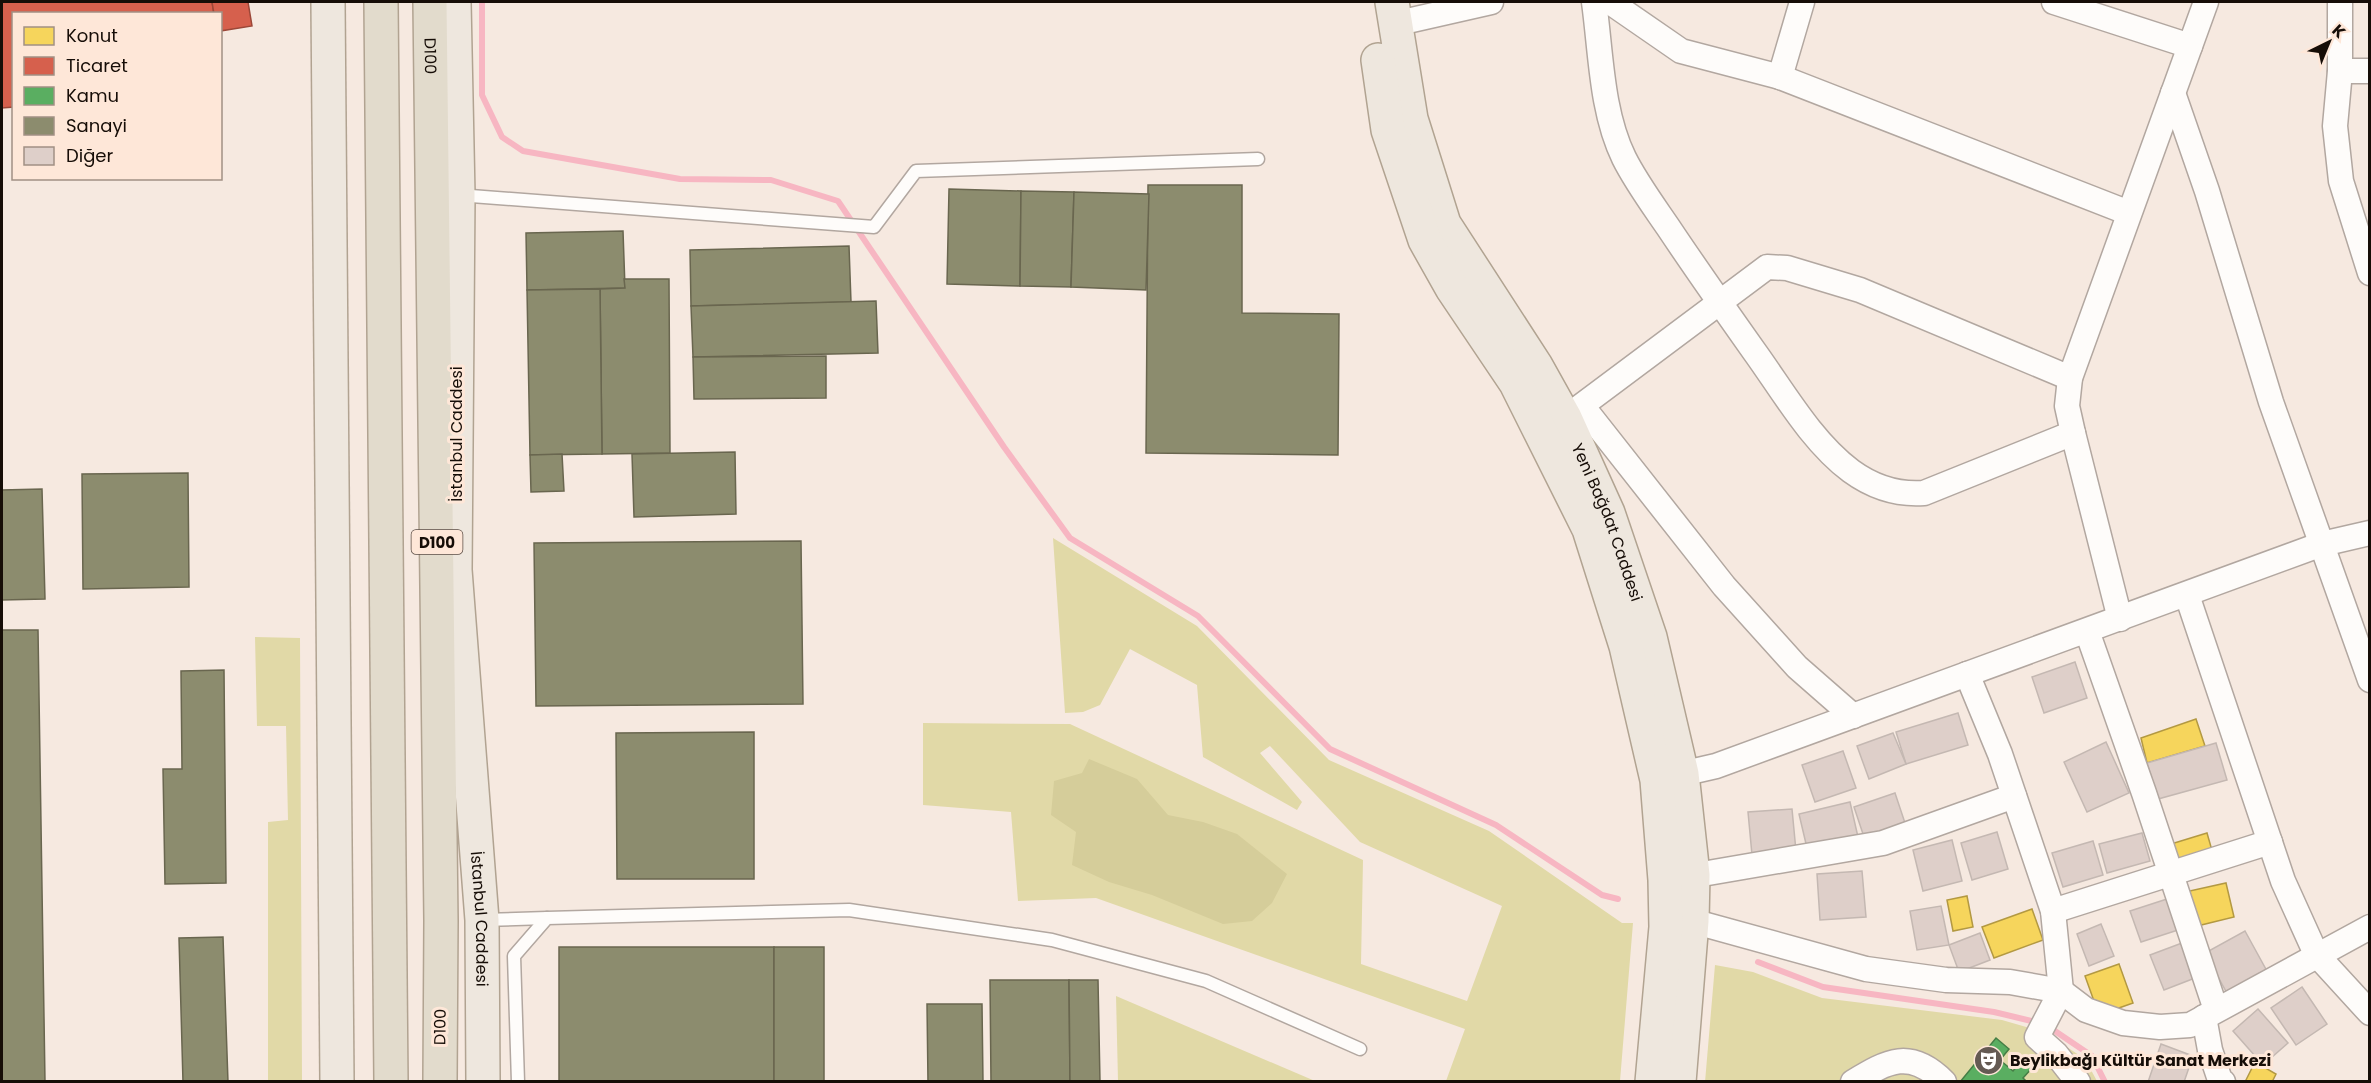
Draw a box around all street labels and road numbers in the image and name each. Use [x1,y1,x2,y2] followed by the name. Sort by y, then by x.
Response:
[419,38,442,74] street label: D100
[445,366,468,502] street label: İstanbul Caddesi
[1566,439,1649,604] street label: Yeni Bağdat Caddesi
[412,530,462,554] road number: D100
[465,850,494,987] street label: İstanbul Caddesi
[428,1009,452,1045] street label: D100

